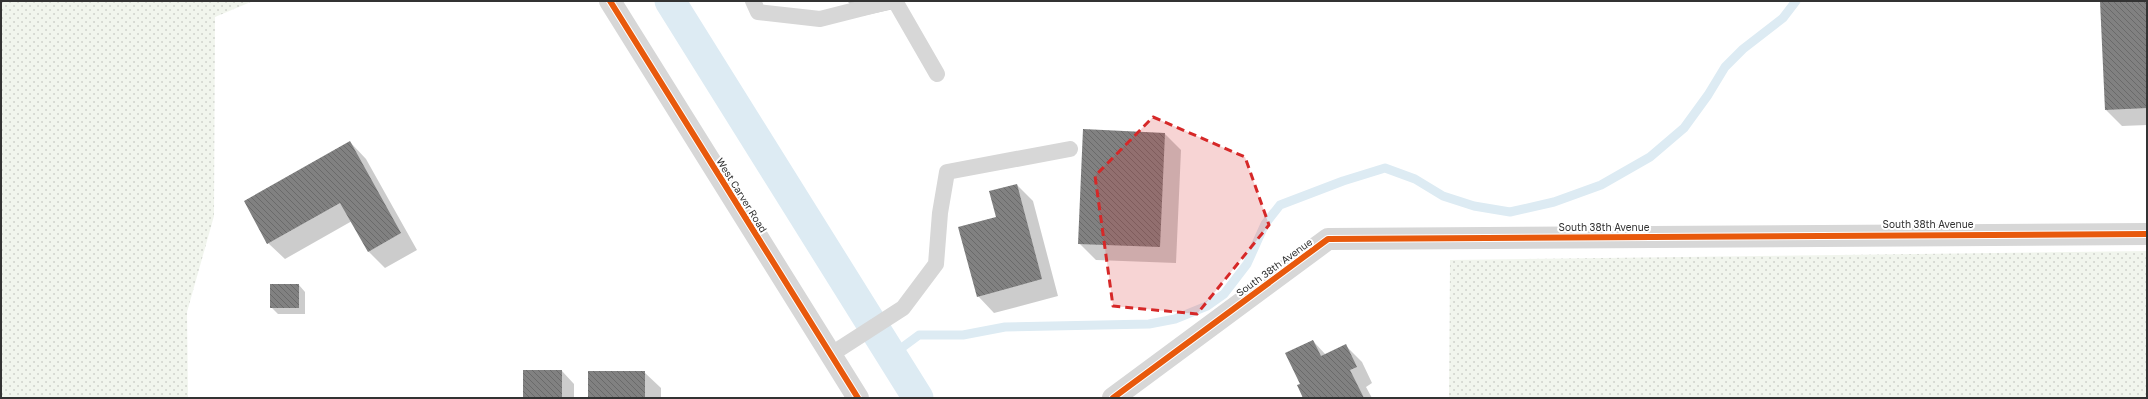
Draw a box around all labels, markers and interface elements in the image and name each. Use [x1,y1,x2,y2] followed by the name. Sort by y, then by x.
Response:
[714,156,770,234] street label: West Carver Road
[1883,218,1974,230] street label: South 38th Avenue
[1559,221,1650,233] street label: South 38th Avenue
[1234,235,1314,299] street label: South 38th Avenue

